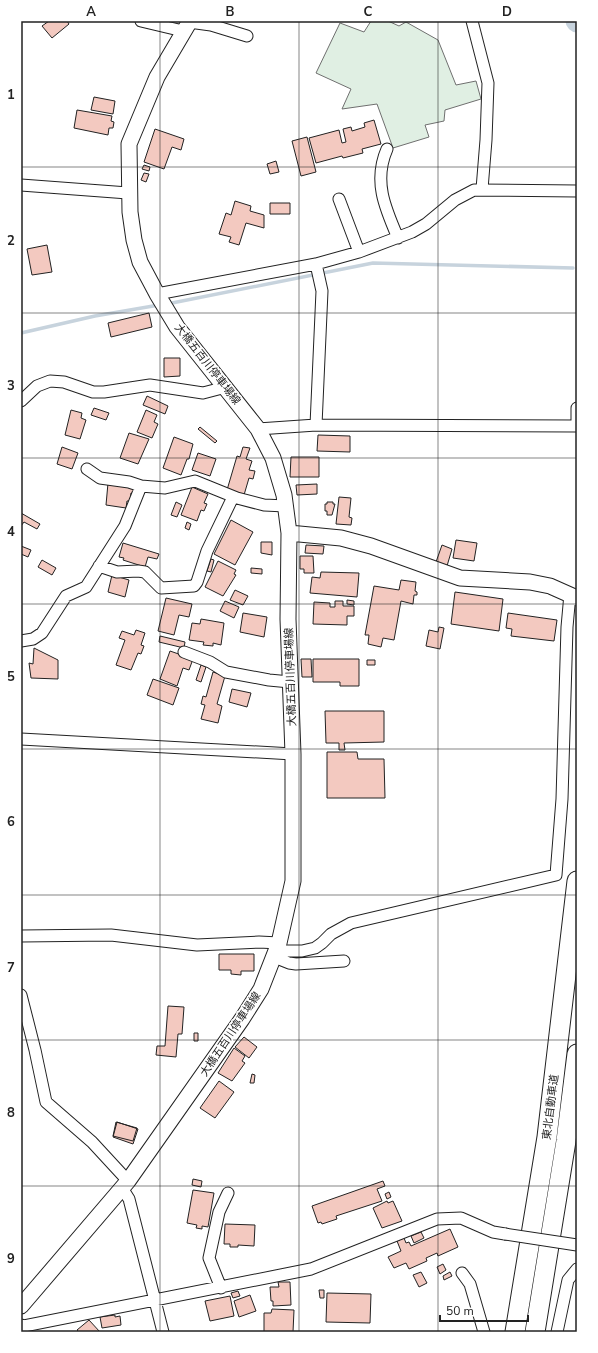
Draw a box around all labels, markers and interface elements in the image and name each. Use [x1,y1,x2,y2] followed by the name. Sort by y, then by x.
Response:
[86,3,96,21] text: A
[226,3,235,21] text: B
[364,3,373,21] text: C
[502,3,512,21] text: D
[7,86,15,104] text: 1
[7,232,15,250] text: 2
[171,321,244,408] street label: 大橋五百川停車場線
[7,377,15,395] text: 3
[7,523,15,541] text: 4
[281,627,300,727] street label: 大橋五百川停車場線
[7,668,15,686] text: 5
[7,813,15,831] text: 6
[7,959,15,977] text: 7
[197,989,264,1080] street label: 大橋五百川停車場線
[539,1073,562,1141] street label: 東北自動車道
[7,1104,15,1122] text: 8
[7,1250,15,1268] text: 9
[440,1297,528,1323] scale bar
[446,1303,474,1319] text: 50 m

